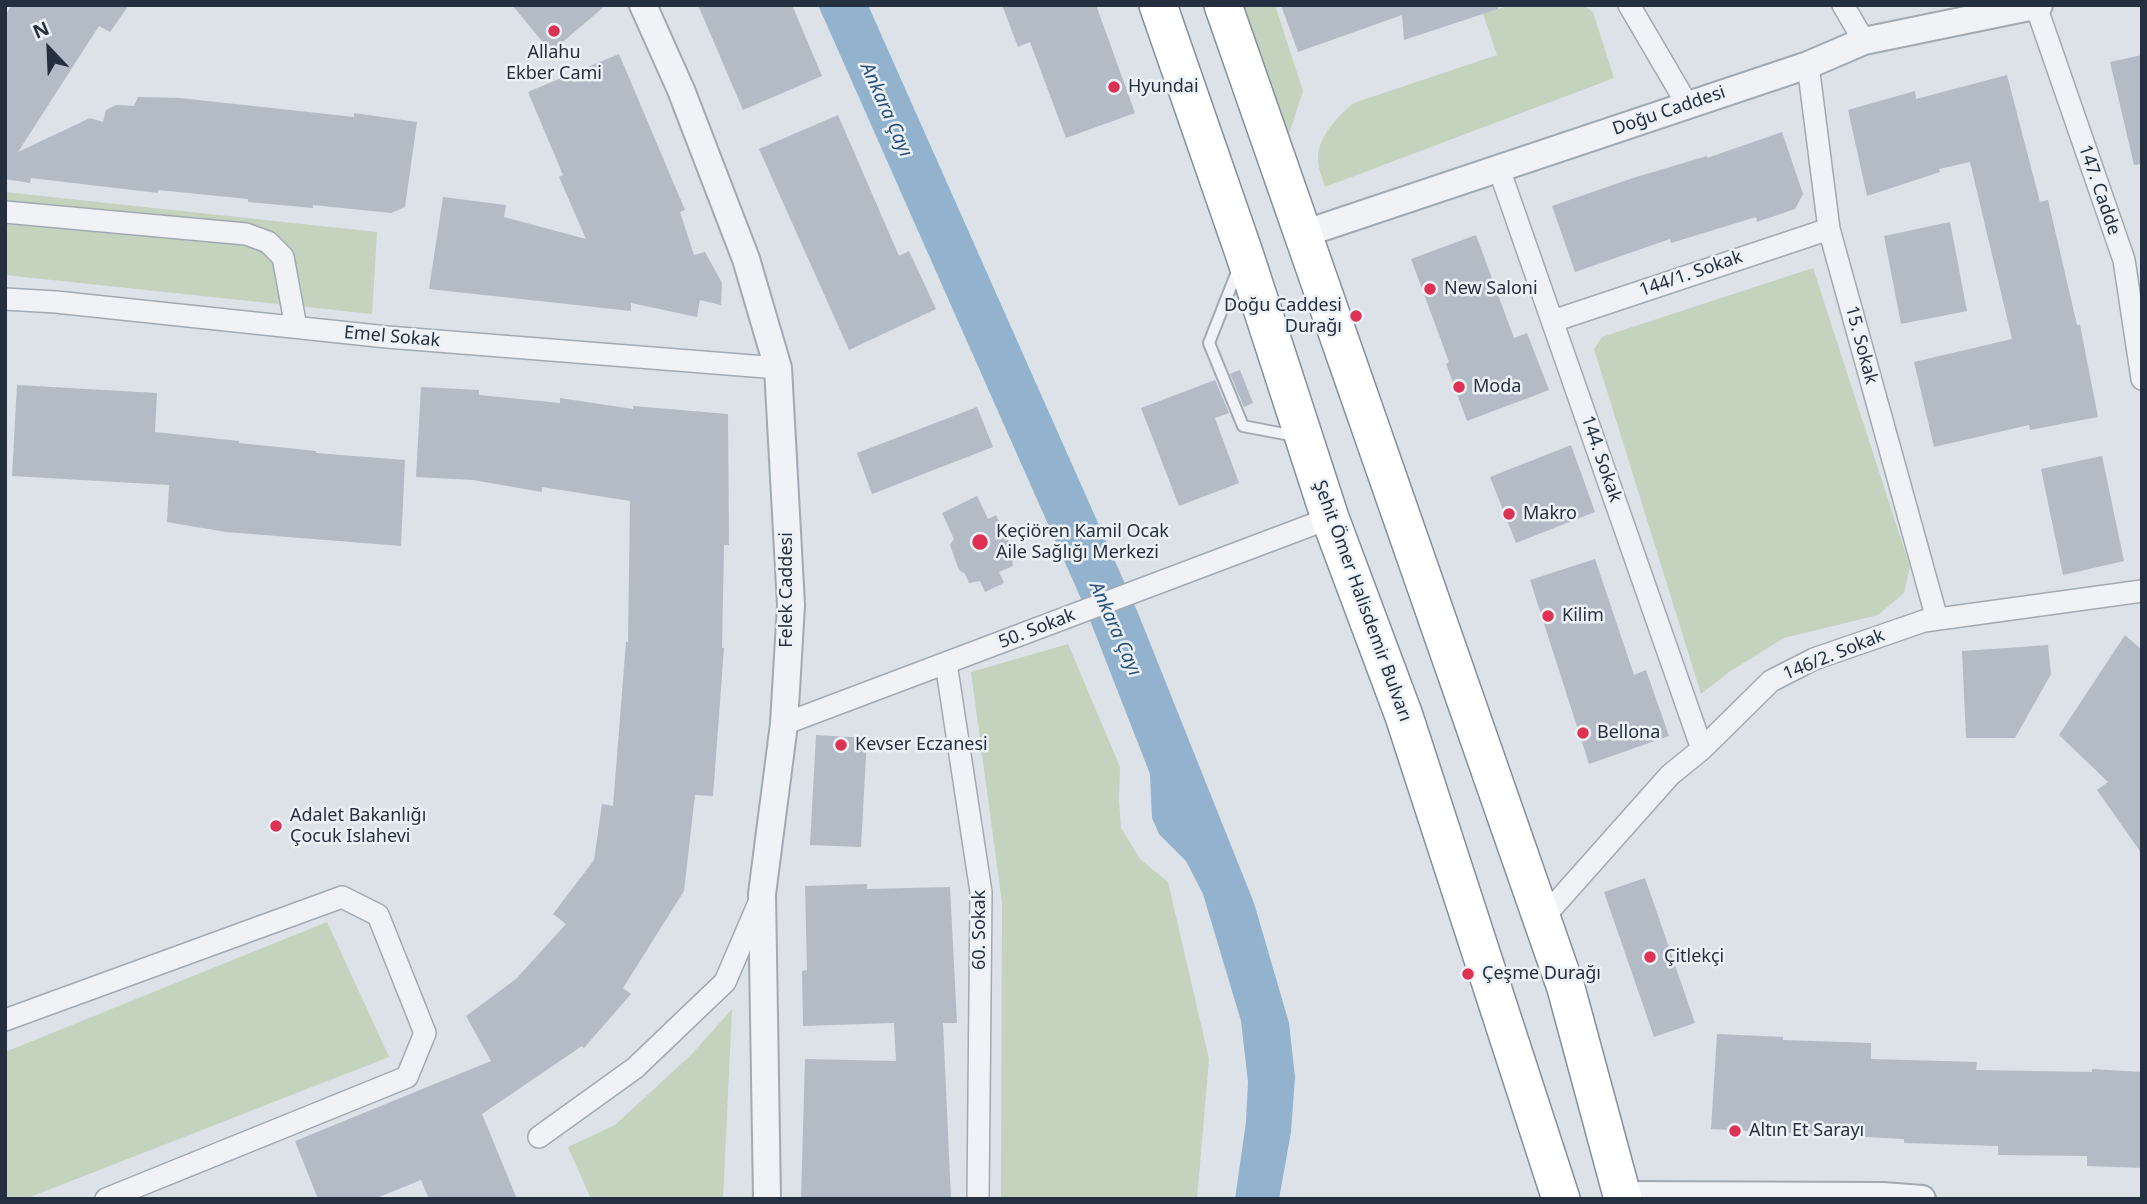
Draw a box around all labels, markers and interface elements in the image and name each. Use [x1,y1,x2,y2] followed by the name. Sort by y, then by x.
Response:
[14,14,84,84] north arrow
[29,15,53,45] text: N
[546,23,562,39] marker: Allahu Ekber Cami
[506,42,602,84] place label: Allahu Ekber Cami
[855,59,917,161] water label: Ankara Çayı
[1128,76,1199,98] place label: Hyundai
[1106,79,1122,95] marker: Hyundai
[1610,82,1728,140] street label: Doğu Caddesi
[2073,142,2125,238] street label: 147. Cadde
[1637,246,1745,302] street label: 144/1. Sokak
[1444,278,1538,300] place label: New Saloni
[1422,281,1438,297] marker: New Saloni
[1224,295,1342,338] place label: Doğu Caddesi Durağı
[1840,303,1882,387] street label: 15. Sokak
[1348,308,1364,324] marker: Doğu Caddesi Durağı
[343,322,441,352] street label: Emel Sokak
[1473,376,1521,398] place label: Moda
[1451,379,1467,395] marker: Moda
[1576,413,1626,505] street label: 144. Sokak
[1308,477,1416,725] street label: Şehit Ömer Halisdemir Bulvarı
[1523,503,1577,525] place label: Makro
[1501,506,1517,522] marker: Makro
[996,521,1169,564] place label: Keçiören Kamil Ocak Aile Sağlığı Merkezi
[776,532,798,648] street label: Felek Caddesi
[970,532,990,552] marker: Keçiören Kamil Ocak Aile Sağlığı Merkezi
[1084,578,1146,680] water label: Ankara Çayı
[996,605,1078,653] street label: 50. Sokak
[1562,605,1604,627] place label: Kilim
[1540,608,1556,624] marker: Kilim
[1780,625,1888,685] street label: 146/2. Sokak
[1597,722,1660,744] place label: Bellona
[1575,725,1591,741] marker: Bellona
[855,734,988,756] place label: Kevser Eczanesi
[833,737,849,753] marker: Kevser Eczanesi
[290,805,426,848] place label: Adalet Bakanlığı Çocuk Islahevi
[268,818,284,834] marker: Adalet Bakanlığı Çocuk Islahevi
[969,890,991,970] street label: 60. Sokak
[1664,946,1724,968] place label: Çitlekçi
[1642,949,1658,965] marker: Çitlekçi
[1482,963,1601,985] place label: Çeşme Durağı
[1460,966,1476,982] marker: Çeşme Durağı
[1749,1120,1864,1142] place label: Altın Et Sarayı
[1727,1123,1743,1139] marker: Altın Et Sarayı

